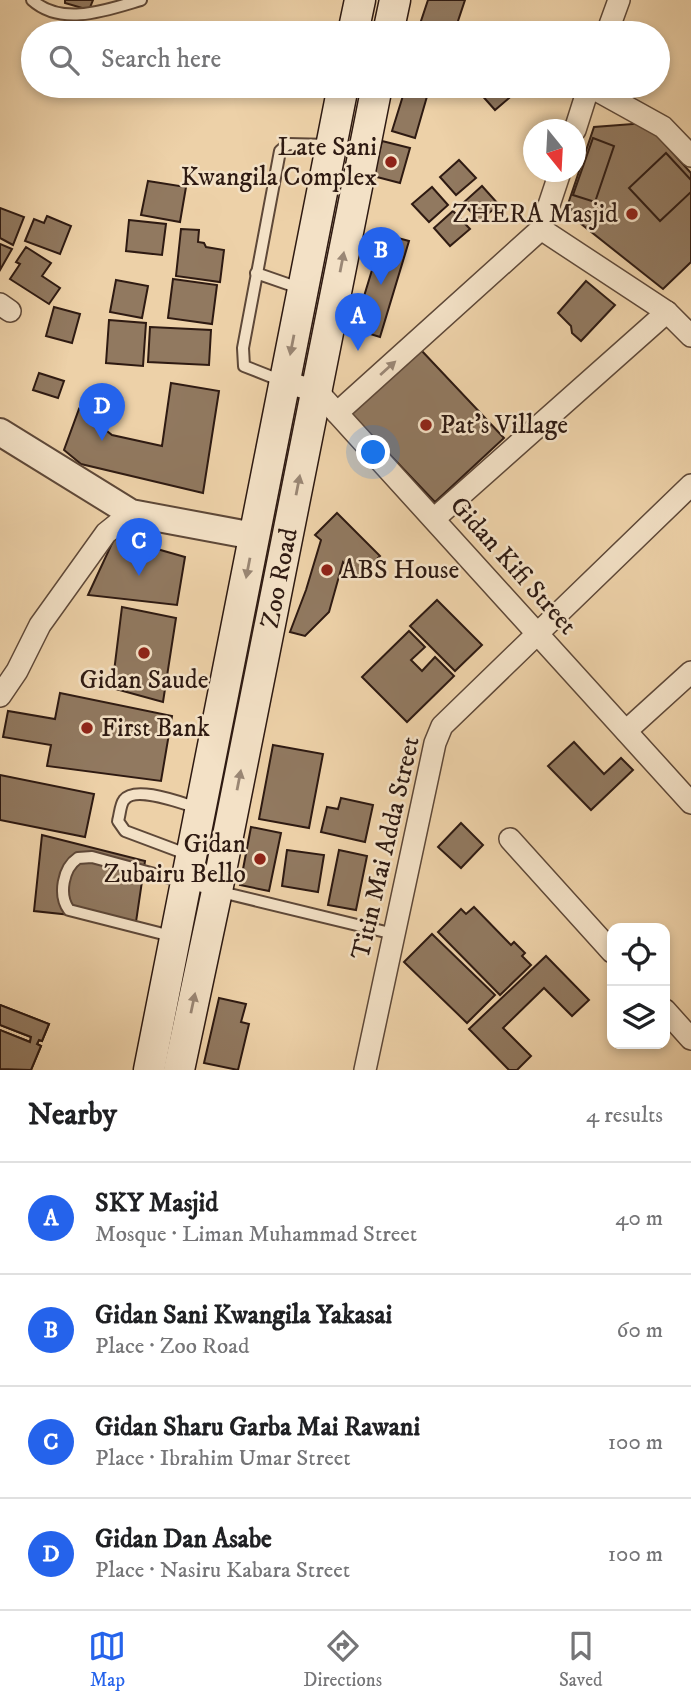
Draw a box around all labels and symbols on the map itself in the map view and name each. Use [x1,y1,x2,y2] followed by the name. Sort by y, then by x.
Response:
[523,119,586,182] north arrow
[181,131,377,194] place label: Late Sani Kwangila Complex
[383,154,399,170] marker: Late Sani Kwangila Complex
[452,198,618,231] place label: ZHERA Masjid
[624,206,640,222] marker: ZHERA Masjid
[358,227,404,285] pin: B
[337,251,348,273] one-way arrow
[335,293,381,351] pin: A
[286,334,297,356] one-way arrow
[379,360,396,376] one-way arrow
[79,383,125,441] pin: D
[440,409,568,442] place label: Pat's Village
[418,417,434,433] marker: Pat's Village
[356,435,390,469] your location
[293,474,304,496] one-way arrow
[442,490,584,642] street label: Gidan Kifi Street
[116,518,162,576] pin: C
[253,525,305,631] street label: Zoo Road
[341,554,459,587] place label: ABS House
[242,557,253,579] one-way arrow
[319,562,335,578] marker: ABS House
[136,645,152,661] marker: Gidan Saude
[79,664,209,697] place label: Gidan Saude
[101,712,210,745] place label: First Bank
[79,720,95,736] marker: First Bank
[344,733,428,963] street label: Titin Mai Adda Street
[234,769,245,791] one-way arrow
[104,828,246,891] place label: Gidan Zubairu Bello
[252,851,268,867] marker: Gidan Zubairu Bello
[188,992,199,1014] one-way arrow

